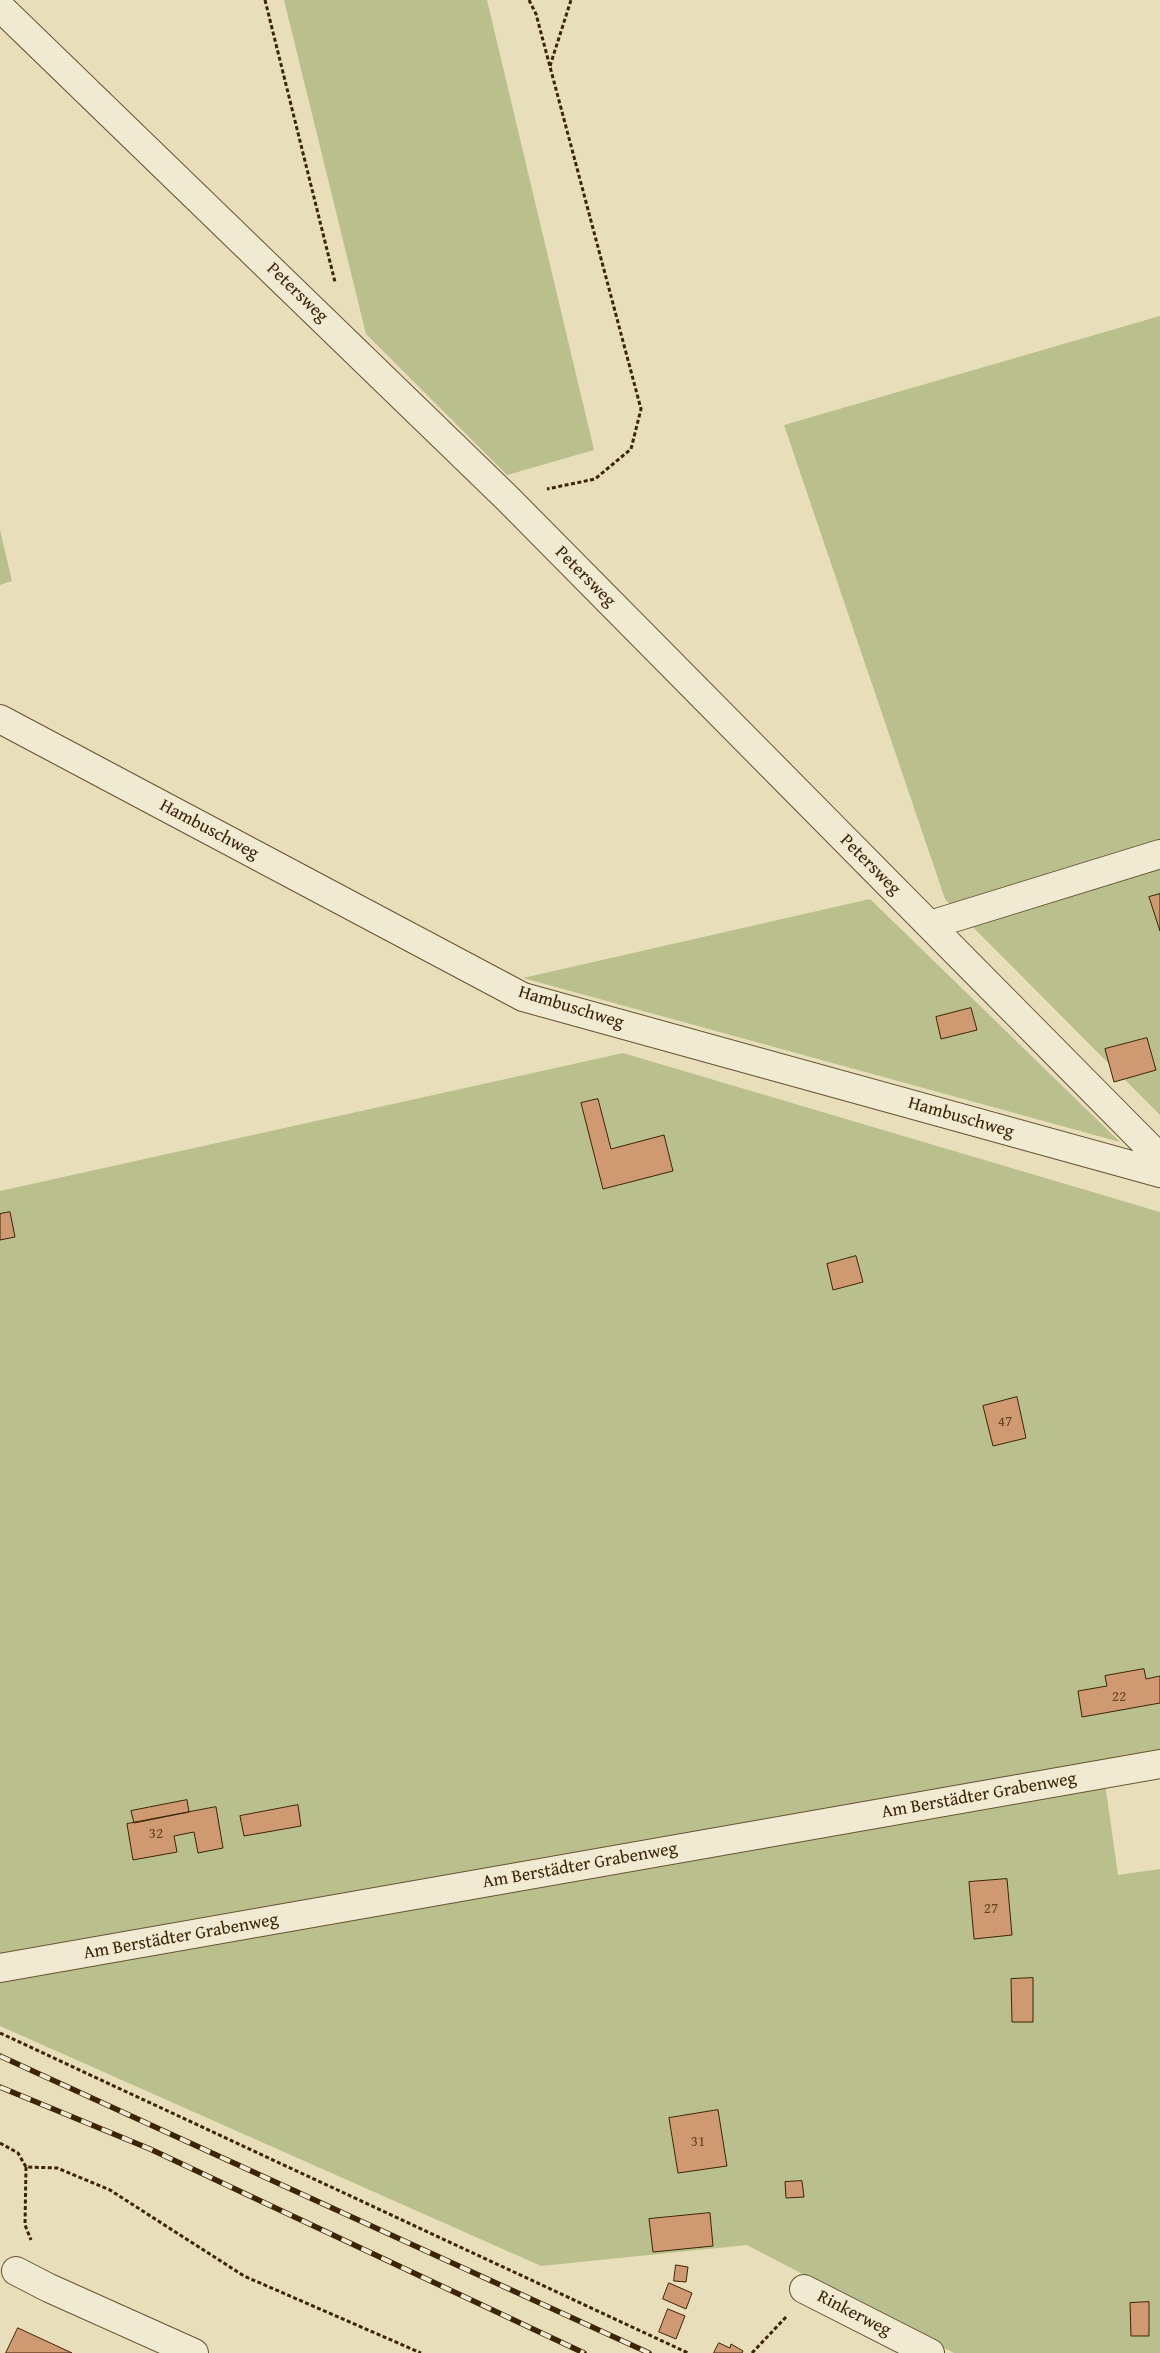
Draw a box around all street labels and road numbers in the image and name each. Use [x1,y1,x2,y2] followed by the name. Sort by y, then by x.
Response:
[262,258,332,328] street label: Petersweg
[550,542,620,612] street label: Petersweg
[156,795,262,865] street label: Hambuschweg
[835,830,905,900] street label: Petersweg
[516,982,626,1034] street label: Hambuschweg
[906,1093,1016,1143] street label: Hambuschweg
[880,1768,1078,1824] street label: Am Berstädter Grabenweg
[481,1838,679,1894] street label: Am Berstädter Grabenweg
[82,1909,280,1965] street label: Am Berstädter Grabenweg
[813,2286,895,2342] street label: Rinkerweg

